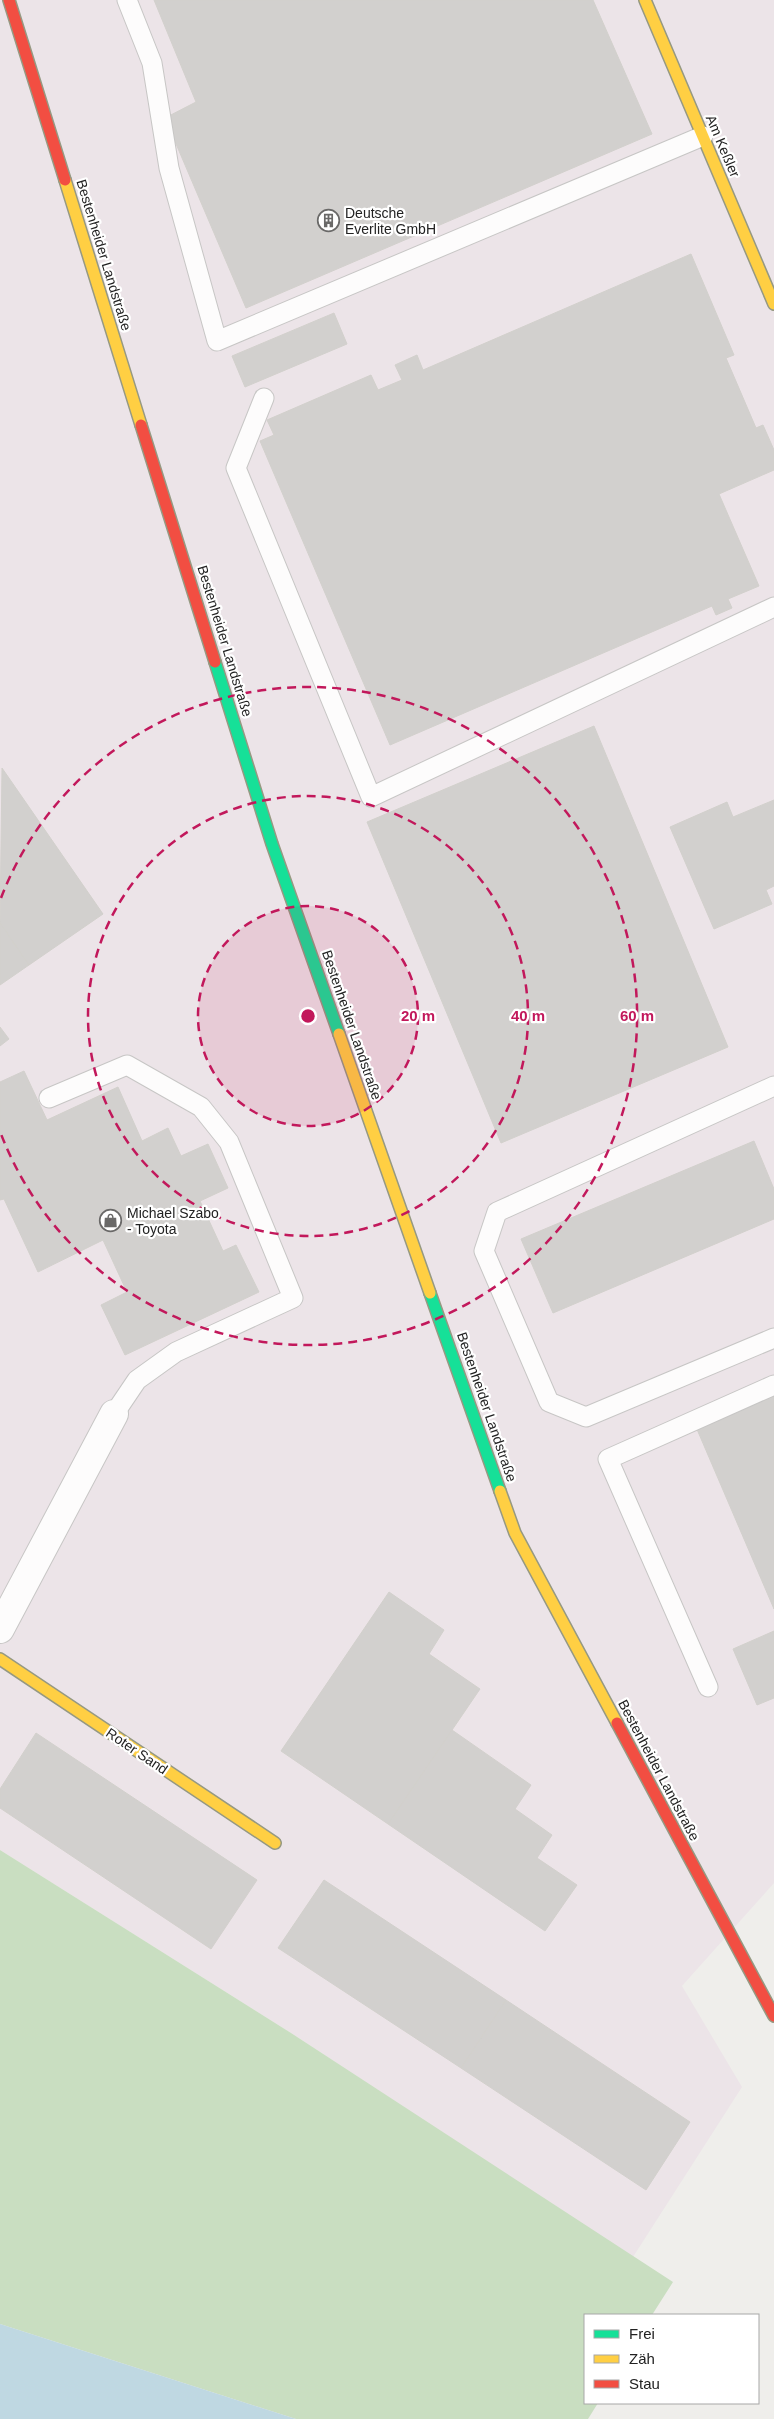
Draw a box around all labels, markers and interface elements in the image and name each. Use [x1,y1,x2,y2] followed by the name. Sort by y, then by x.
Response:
[703,112,743,180] street label: Am Keßler
[73,177,135,333] street label: Bestenheider Landstraße
[345,205,436,237] place label: Deutsche Everlite GmbH
[317,209,341,233] building icon: Deutsche Everlite GmbH
[194,563,256,719] street label: Bestenheider Landstraße
[319,948,385,1102] street label: Bestenheider Landstraße
[299,1007,317,1025] centre of rings
[401,1007,435,1024] text: 20 m
[511,1007,545,1024] text: 40 m
[620,1007,654,1024] text: 60 m
[127,1205,219,1237] place label: Michael Szabo - Toyota
[99,1209,123,1233] shop icon: Michael Szabo - Toyota
[454,1330,520,1484] street label: Bestenheider Landstraße
[615,1697,703,1843] street label: Bestenheider Landstraße
[103,1725,171,1777] street label: Roter Sand
[584,2314,759,2404] legend
[629,2325,655,2342] text: Frei
[629,2350,655,2367] text: Zäh
[629,2375,660,2392] text: Stau

